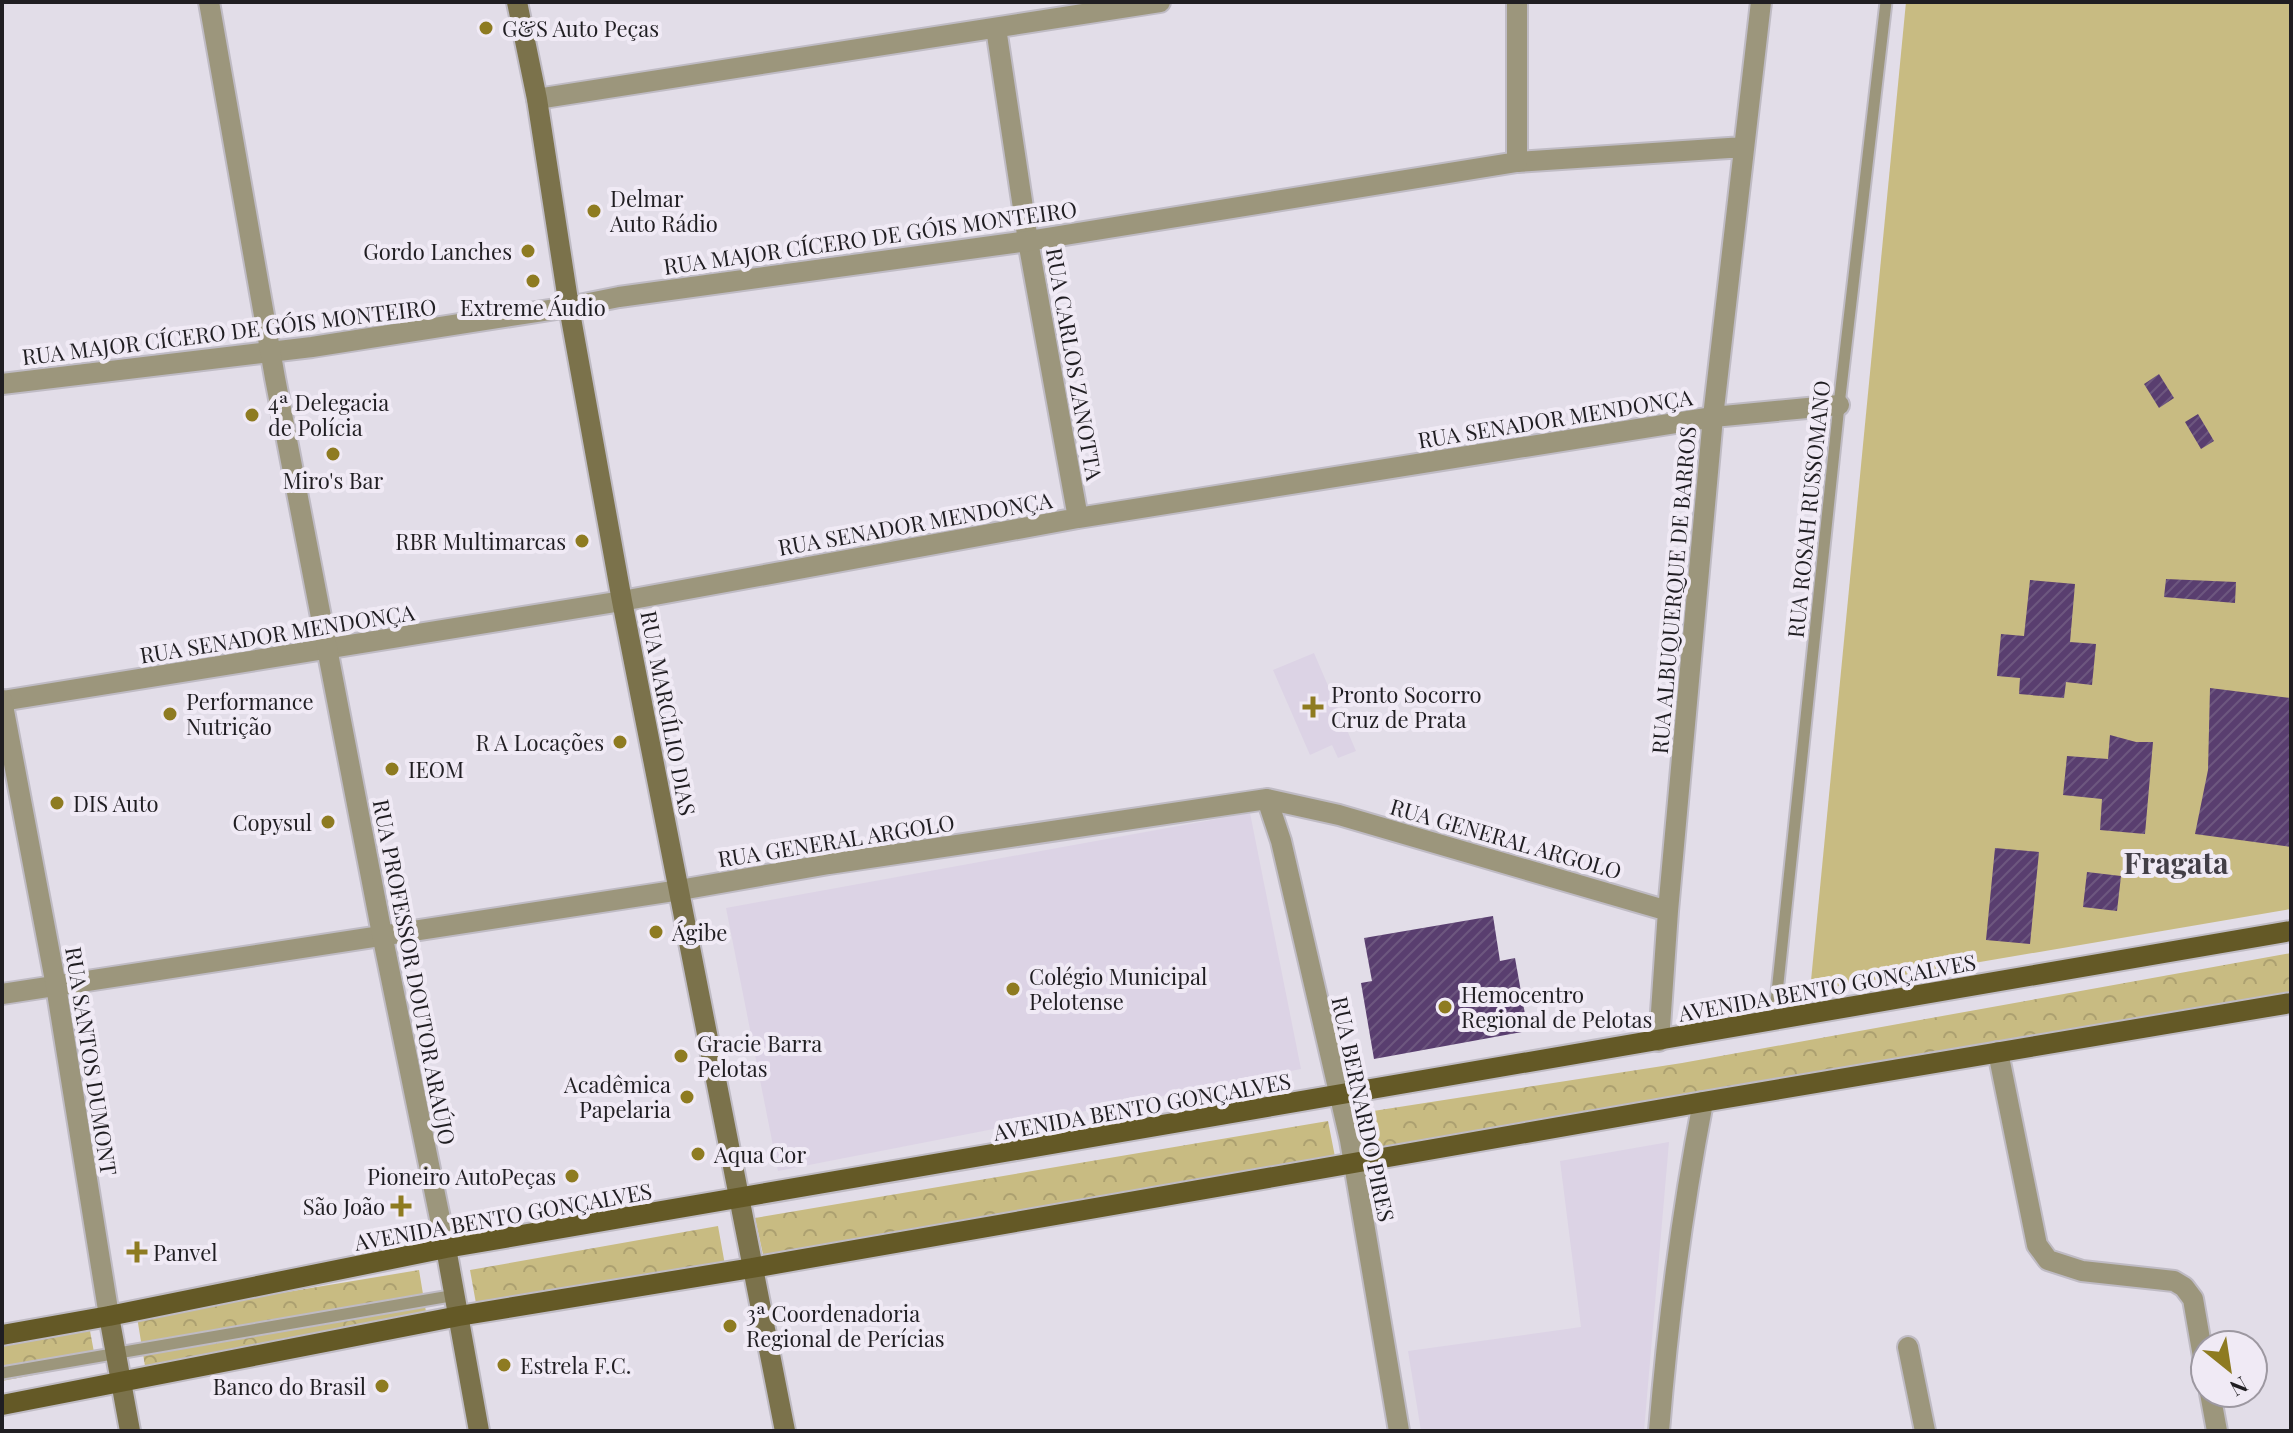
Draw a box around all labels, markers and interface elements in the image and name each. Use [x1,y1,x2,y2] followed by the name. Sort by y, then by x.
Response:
[502,13,659,43] place label: G&S Auto Peças
[477,19,495,37] marker: G&S Auto Peças
[609,183,718,238] place label: Delmar Auto Rádio
[661,193,1079,281] street label: RUA MAJOR CÍCERO DE GÓIS MONTEIRO
[585,202,603,220] marker: Delmar Auto Rádio
[363,236,512,266] place label: Gordo Lanches
[519,242,537,260] marker: Gordo Lanches
[1040,245,1110,483] street label: RUA CARLOS ZANOTTA
[524,272,542,290] marker: Extreme Áudio
[20,291,438,371] street label: RUA MAJOR CÍCERO DE GÓIS MONTEIRO
[460,292,606,322] place label: Extreme Áudio
[1780,379,1836,639] street label: RUA ROSAH RUSSOMANO
[1415,381,1695,455] street label: RUA SENADOR MENDONÇA
[268,387,389,442] place label: 4ª Delegacia de Polícia
[243,406,261,424] marker: 4ª Delegacia de Polícia
[1644,425,1702,755] street label: RUA ALBUQUERQUE DE BARROS
[324,445,342,463] marker: Miro's Bar
[283,465,383,495] place label: Miro's Bar
[776,484,1055,562] street label: RUA SENADOR MENDONÇA
[395,526,566,556] place label: RBR Multimarcas
[573,532,591,550] marker: RBR Multimarcas
[137,596,417,670] street label: RUA SENADOR MENDONÇA
[634,608,704,818] street label: RUA MARCÍLIO DIAS
[1331,679,1482,734] place label: Pronto Socorro Cruz de Prata
[186,686,314,741] place label: Performance Nutrição
[1302,696,1324,718] marker: Pronto Socorro Cruz de Prata
[161,705,179,723] marker: Performance Nutrição
[476,727,604,757] place label: R A Locações
[611,733,629,751] marker: R A Locações
[408,754,464,784] place label: IEOM
[383,760,401,778] marker: IEOM
[73,788,159,818] place label: DIS Auto
[1387,791,1625,885] street label: RUA GENERAL ARGOLO
[48,794,66,812] marker: DIS Auto
[367,796,463,1148] street label: RUA PROFESSOR DOUTOR ARAÚJO
[715,806,957,874] street label: RUA GENERAL ARGOLO
[232,807,312,837] place label: Copysul
[319,813,337,831] marker: Copysul
[2123,842,2229,882] district label: Fragata
[671,917,727,947] place label: Ágibe
[647,923,665,941] marker: Ágibe
[59,945,125,1178] street label: RUA SANTOS DUMONT
[1675,946,1978,1028] street label: AVENIDA BENTO GONÇALVES
[1029,961,1207,1016] place label: Colégio Municipal Pelotense
[1461,979,1652,1034] place label: Hemocentro Regional de Pelotas
[1004,980,1022,998] marker: Colégio Municipal Pelotense
[1325,994,1403,1224] street label: RUA BERNARDO PIRES
[1436,998,1454,1016] marker: Hemocentro Regional de Pelotas
[697,1028,822,1083] place label: Gracie Barra Pelotas
[672,1047,690,1065] marker: Gracie Barra Pelotas
[990,1065,1293,1147] street label: AVENIDA BENTO GONÇALVES
[563,1069,671,1124] place label: Acadêmica Papelaria
[678,1088,696,1106] marker: Acadêmica Papelaria
[713,1139,806,1169] place label: Aqua Cor
[689,1145,707,1163] marker: Aqua Cor
[367,1161,556,1191] place label: Pioneiro AutoPeças
[563,1167,581,1185] marker: Pioneiro AutoPeças
[351,1175,654,1257] street label: AVENIDA BENTO GONÇALVES
[303,1191,385,1221] place label: São João
[392,1197,410,1215] marker: São João
[153,1237,218,1267] place label: Panvel
[128,1243,146,1261] marker: Panvel
[746,1298,945,1353] place label: 3ª Coordenadoria Regional de Perícias
[721,1317,739,1335] marker: 3ª Coordenadoria Regional de Perícias
[2189,1329,2269,1409] north arrow
[520,1350,631,1380] place label: Estrela F.C.
[495,1356,513,1374] marker: Estrela F.C.
[2225,1370,2254,1404] text: N
[213,1371,366,1401] place label: Banco do Brasil
[373,1377,391,1395] marker: Banco do Brasil

